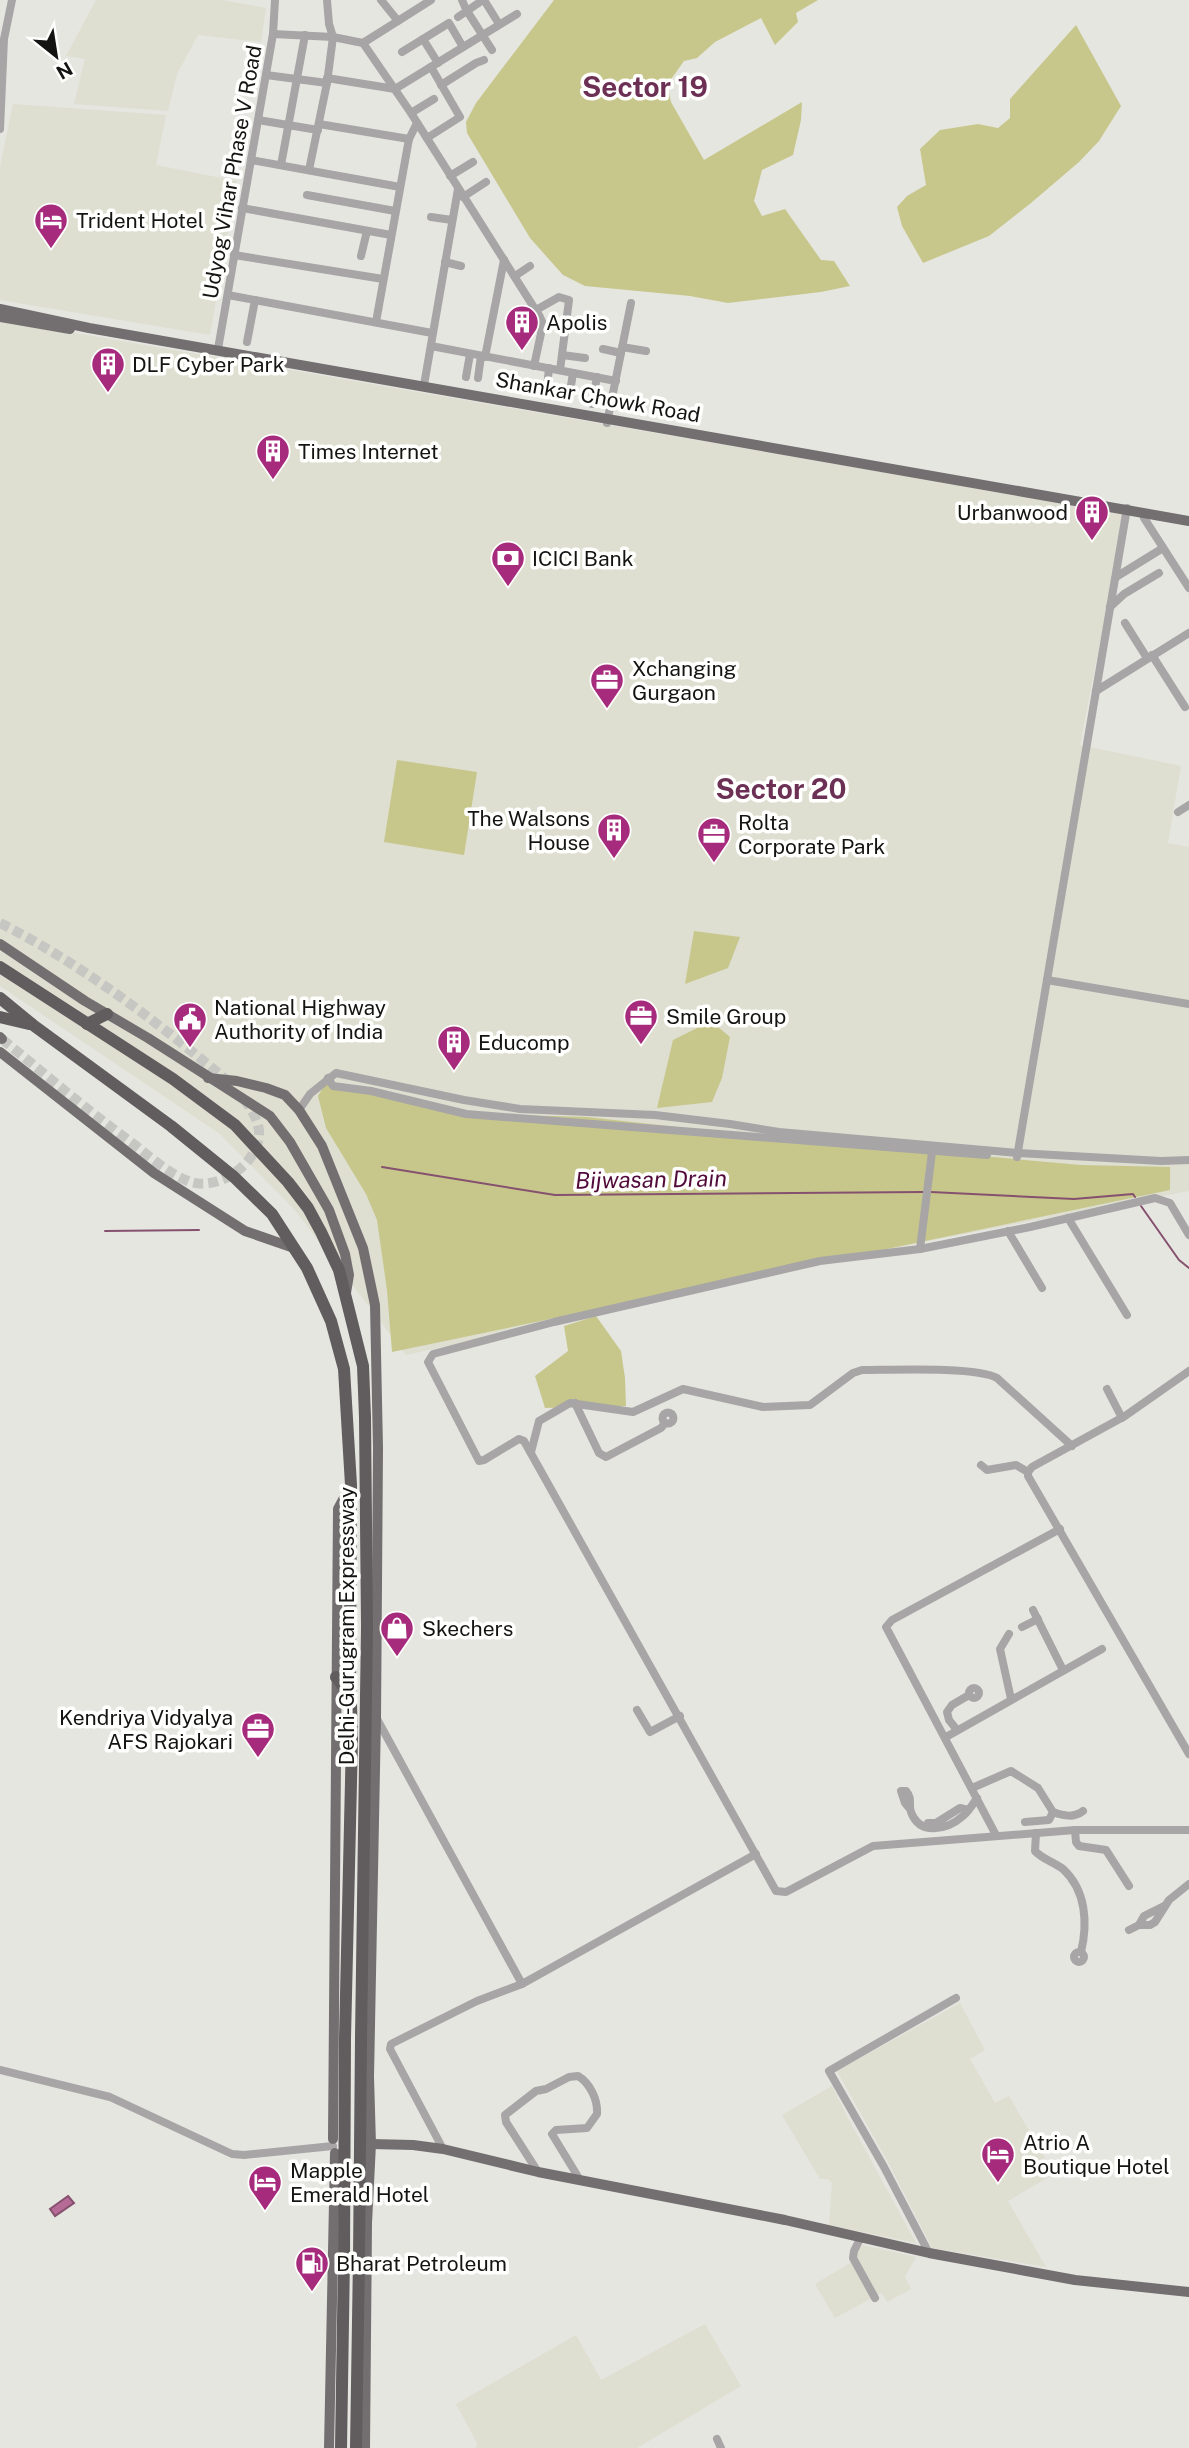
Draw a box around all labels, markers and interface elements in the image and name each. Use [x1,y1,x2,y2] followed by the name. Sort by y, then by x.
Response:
[21,21,91,91] north arrow
[197,43,267,301] street label: Udyog Vihar Phase V Road
[53,57,76,84] text: N
[582,70,708,103] district label: Sector 19
[32,201,70,250] hotel icon: Trident Hotel
[76,208,204,233] place label: Trident Hotel
[503,303,541,352] building icon: Apolis
[546,310,607,335] place label: Apolis
[89,345,127,394] building icon: DLF Cyber Park
[132,352,285,377] place label: DLF Cyber Park
[494,367,702,427] street label: Shankar Chowk Road
[254,432,292,481] building icon: Times Internet
[298,439,439,464] place label: Times Internet
[1073,493,1111,542] building icon: Urbanwood
[957,500,1068,525] place label: Urbanwood
[489,539,527,588] bank icon: ICICI Bank
[532,546,634,571] place label: ICICI Bank
[632,656,737,705] place label: Xchanging Gurgaon
[588,661,626,710] office icon: Xchanging Gurgaon
[715,772,847,805] district label: Sector 20
[467,806,590,855] place label: The Walsons House
[738,810,886,859] place label: Rolta Corporate Park
[595,811,633,860] building icon: The Walsons House
[695,815,733,864] office icon: Rolta Corporate Park
[214,995,386,1044] place label: National Highway Authority of India
[622,997,660,1046] office icon: Smile Group
[171,1000,209,1049] public building icon: National Highway Authority of India
[666,1004,786,1029] place label: Smile Group
[435,1023,473,1072] building icon: Educomp
[478,1030,570,1055] place label: Educomp
[575,1164,727,1194] water label: Bijwasan Drain
[334,1487,359,1765] street label: Delhi-Gurugram Expressway
[378,1609,416,1658] shop icon: Skechers
[422,1616,513,1641] place label: Skechers
[59,1705,233,1754] place label: Kendriya Vidyalya AFS Rajokari
[239,1710,277,1759] office icon: Kendriya Vidyalya AFS Rajokari
[1023,2130,1170,2179] place label: Atrio A Boutique Hotel
[979,2135,1017,2184] hotel icon: Atrio A Boutique Hotel
[290,2158,429,2207] place label: Mapple Emerald Hotel
[246,2163,284,2212] hotel icon: Mapple Emerald Hotel
[293,2244,331,2293] fuel station icon: Bharat Petroleum
[336,2251,507,2276] place label: Bharat Petroleum

